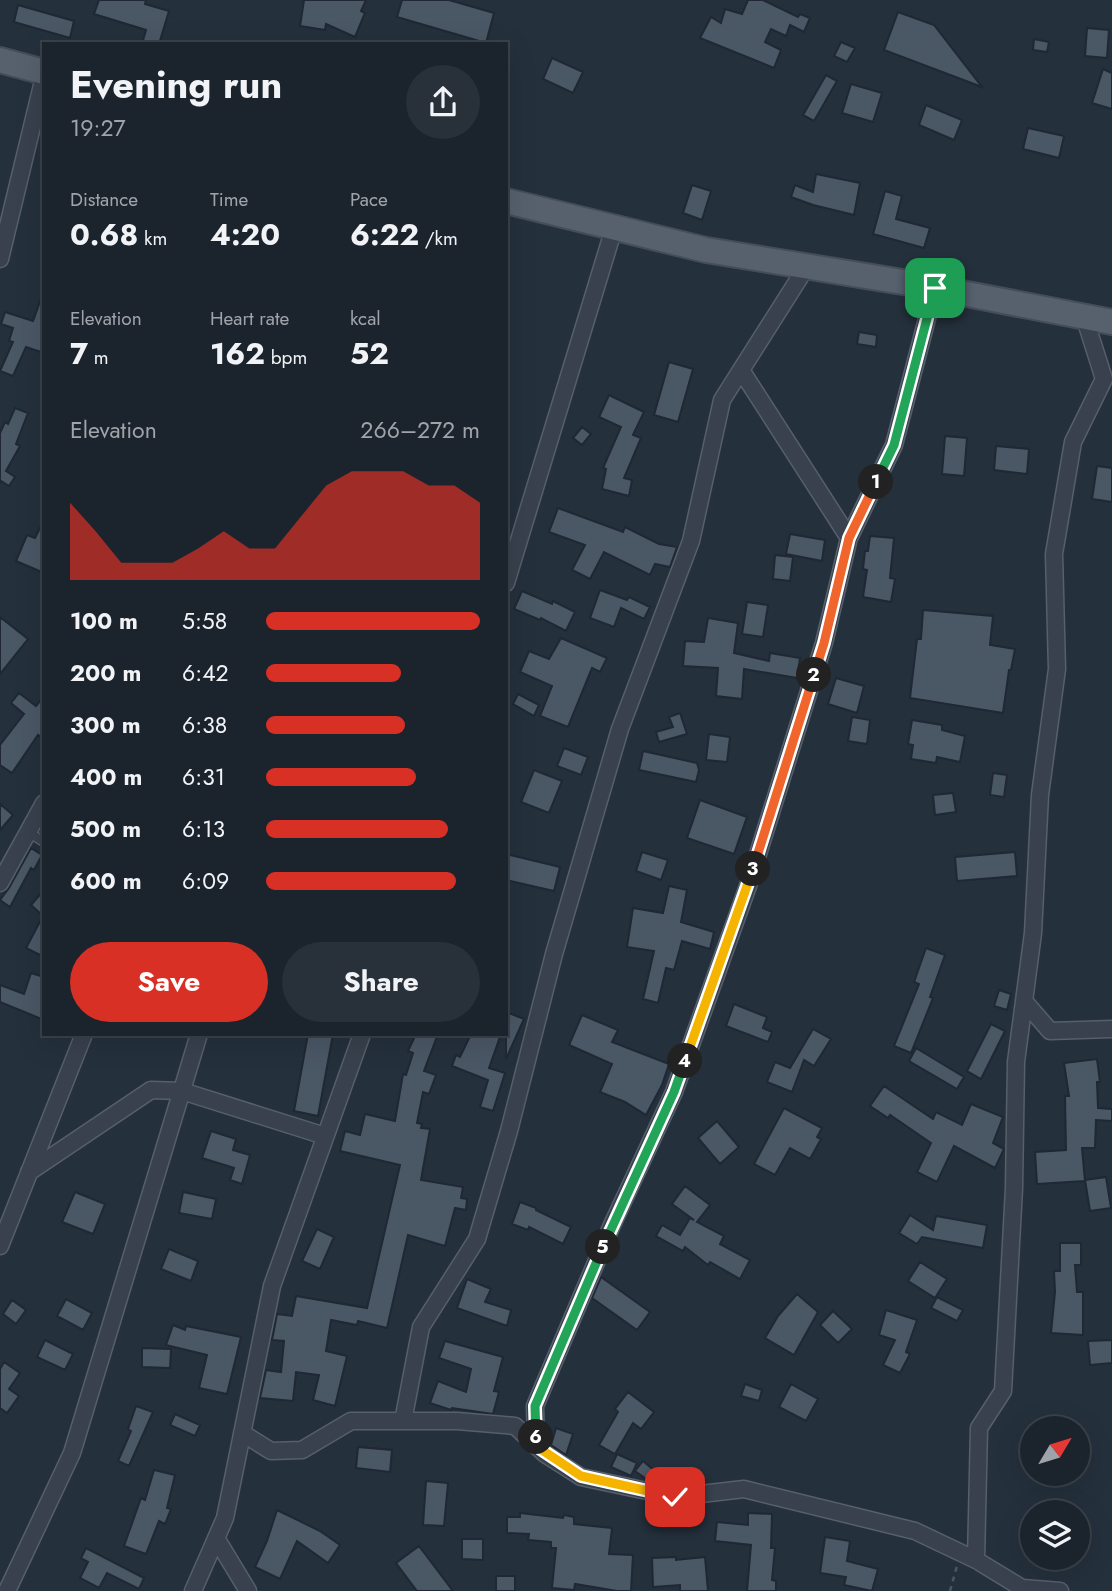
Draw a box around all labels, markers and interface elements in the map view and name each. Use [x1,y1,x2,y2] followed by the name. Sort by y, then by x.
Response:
[70,57,282,112] text: Evening run
[406,65,480,139] button: share
[70,111,126,145] text: 19:27
[70,186,138,213] text: Distance
[210,186,248,213] text: Time
[350,186,388,213] text: Pace
[70,213,138,256] text: 0.68
[210,213,280,256] text: 4:20
[350,213,419,256] text: 6:22
[138,225,167,252] text: km
[419,225,458,252] text: /km
[905,258,965,318] pin
[916,269,954,307] icon: arrive
[70,305,142,332] text: Elevation
[210,305,289,332] text: Heart rate
[350,305,381,332] text: kcal
[70,332,88,375] text: 7
[210,332,265,375] text: 162
[350,332,389,375] text: 52
[88,344,109,371] text: m
[265,344,307,371] text: bpm
[70,413,157,447] text: Elevation
[360,413,480,447] text: 266–272 m
[858,464,894,500] pin: 1
[871,468,880,495] text: 1
[70,604,138,638] text: 100 m
[182,604,227,638] text: 5:58
[70,656,141,690] text: 200 m
[182,656,229,690] text: 6:42
[796,658,832,692] pin: 2
[807,661,820,688] text: 2
[70,708,141,742] text: 300 m
[182,708,227,742] text: 6:38
[70,760,142,794] text: 400 m
[182,760,225,794] text: 6:31
[70,812,141,846] text: 500 m
[182,812,225,846] text: 6:13
[736,852,770,886] pin: 3
[747,855,758,882] text: 3
[70,864,142,898] text: 600 m
[182,864,229,898] text: 6:09
[70,942,268,1022] button: Save
[282,942,480,1022] button: Share
[668,1044,702,1078] pin: 4
[678,1047,691,1074] text: 4
[586,1230,620,1264] pin: 5
[596,1233,609,1260] text: 5
[1020,1416,1090,1486] north arrow
[1020,1416,1090,1570] map controls
[518,1420,554,1454] pin: 6
[529,1423,542,1450] text: 6
[645,1467,705,1527] pin
[656,1478,694,1516] icon: check
[1020,1500,1090,1570] button: layers

